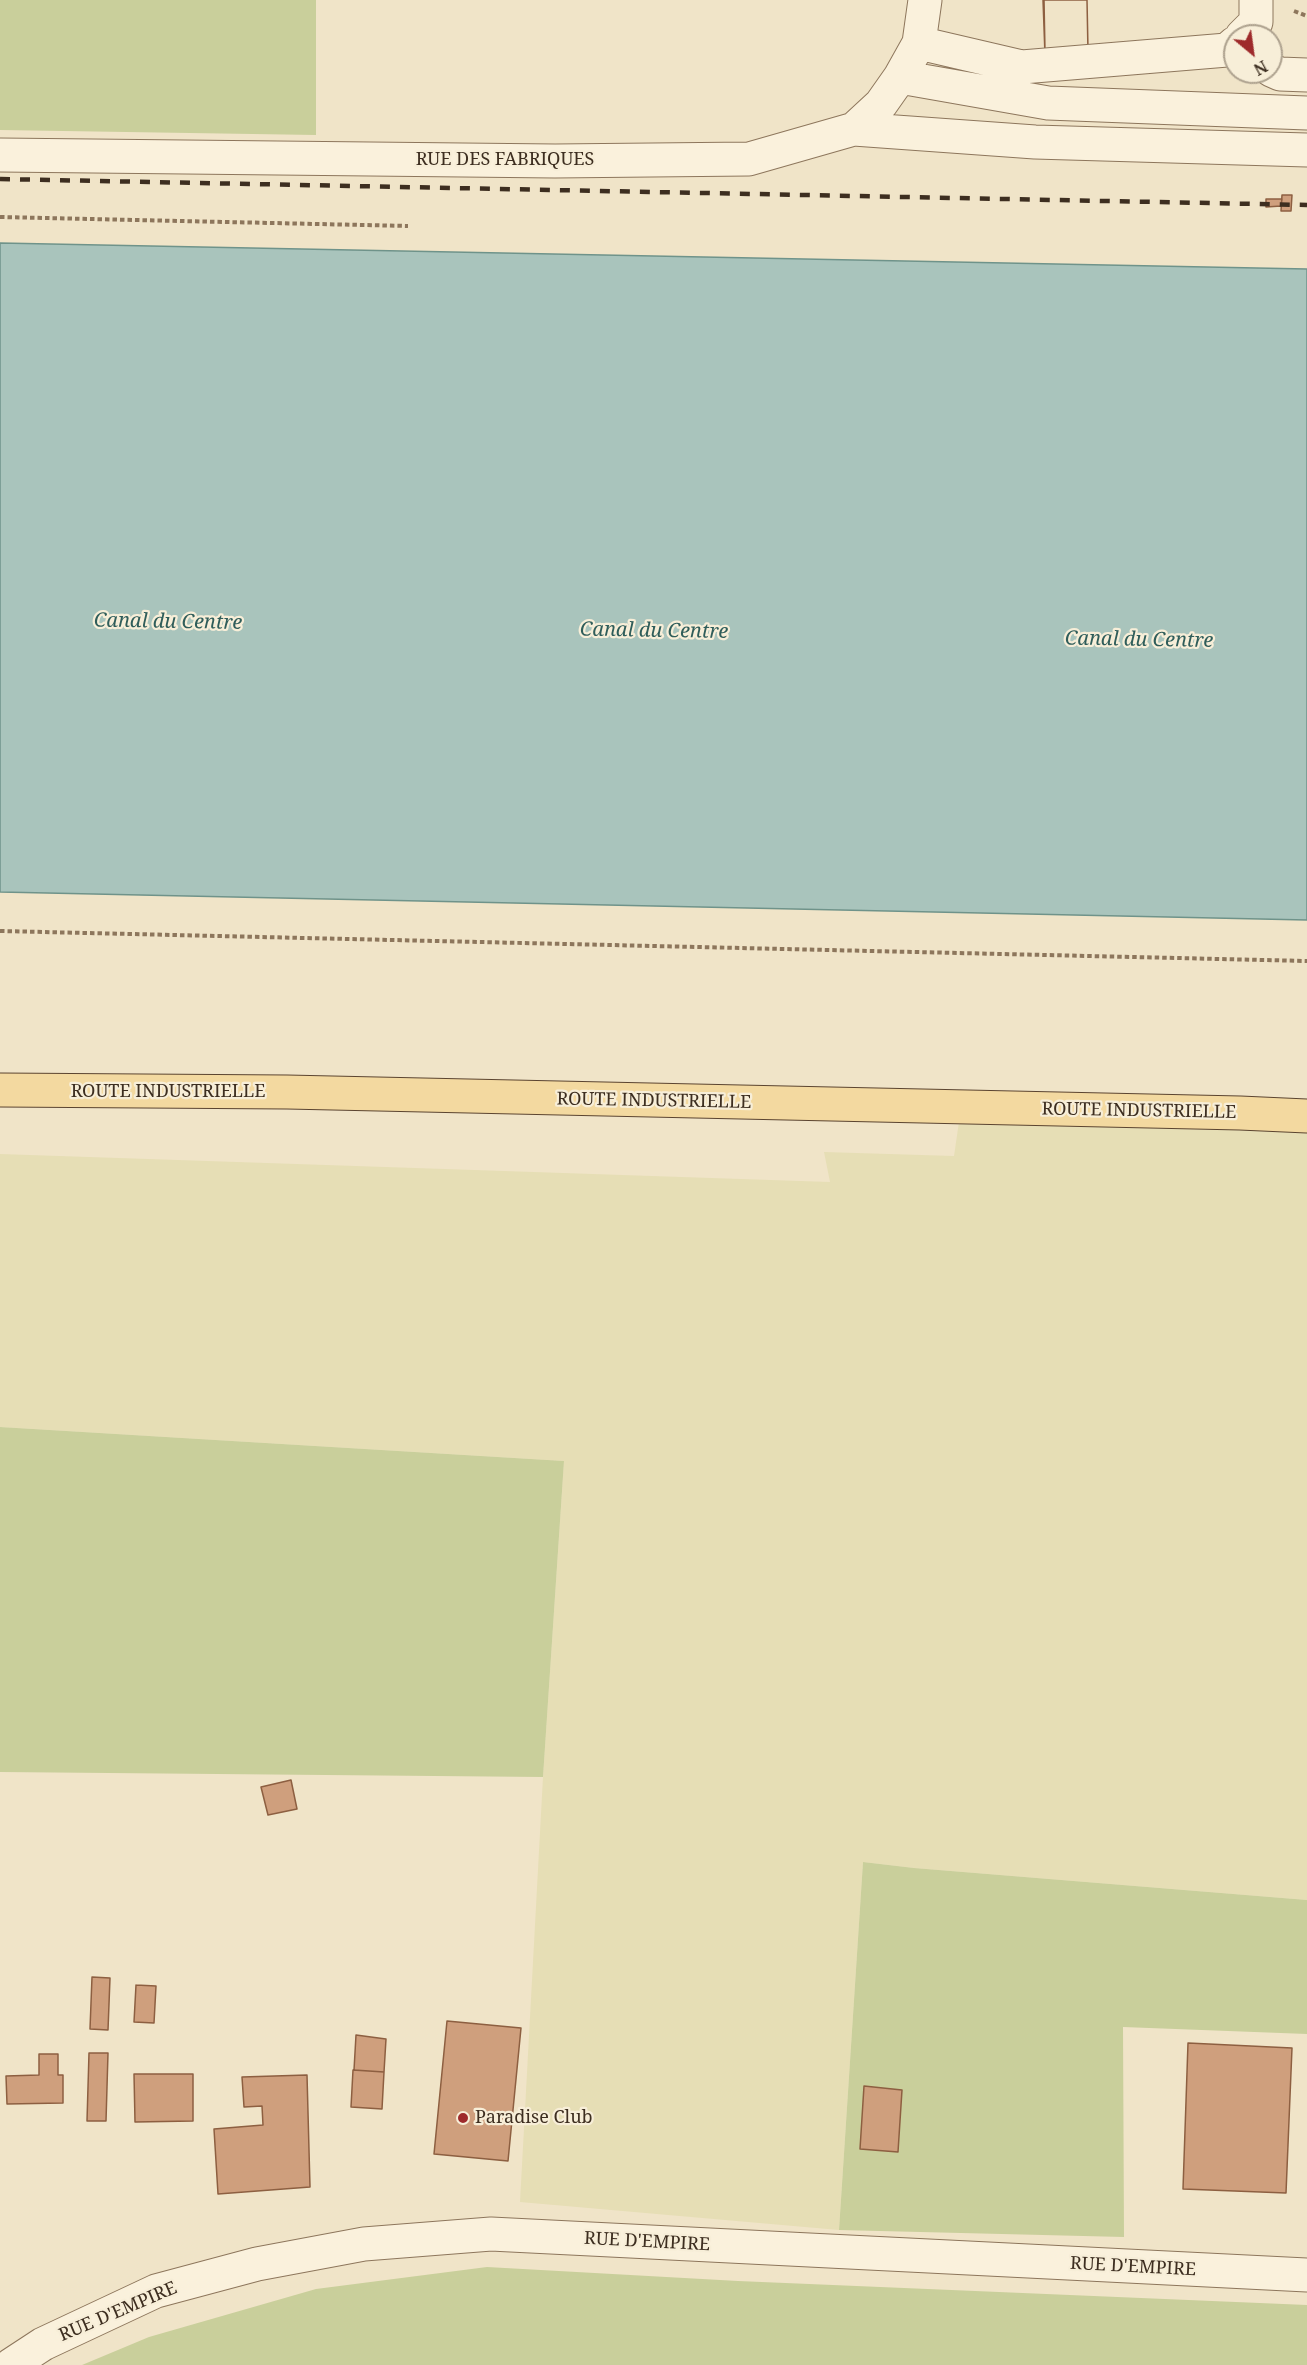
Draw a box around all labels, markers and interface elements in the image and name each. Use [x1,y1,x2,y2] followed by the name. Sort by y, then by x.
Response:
[1223,24,1283,84] north arrow
[1250,55,1272,81] text: N
[416,149,594,171] street label: RUE DES FABRIQUES
[94,609,242,635] water label: Canal du Centre
[580,618,728,644] water label: Canal du Centre
[1065,627,1213,653] water label: Canal du Centre
[71,1081,265,1103] street label: ROUTE INDUSTRIELLE
[556,1089,752,1113] street label: ROUTE INDUSTRIELLE
[1041,1099,1237,1123] street label: ROUTE INDUSTRIELLE
[475,2107,593,2129] place label: Paradise Club
[456,2111,470,2125] marker: Paradise Club
[583,2228,711,2256] street label: RUE D'EMPIRE
[1069,2253,1197,2281] street label: RUE D'EMPIRE
[56,2277,180,2347] street label: RUE D'EMPIRE

